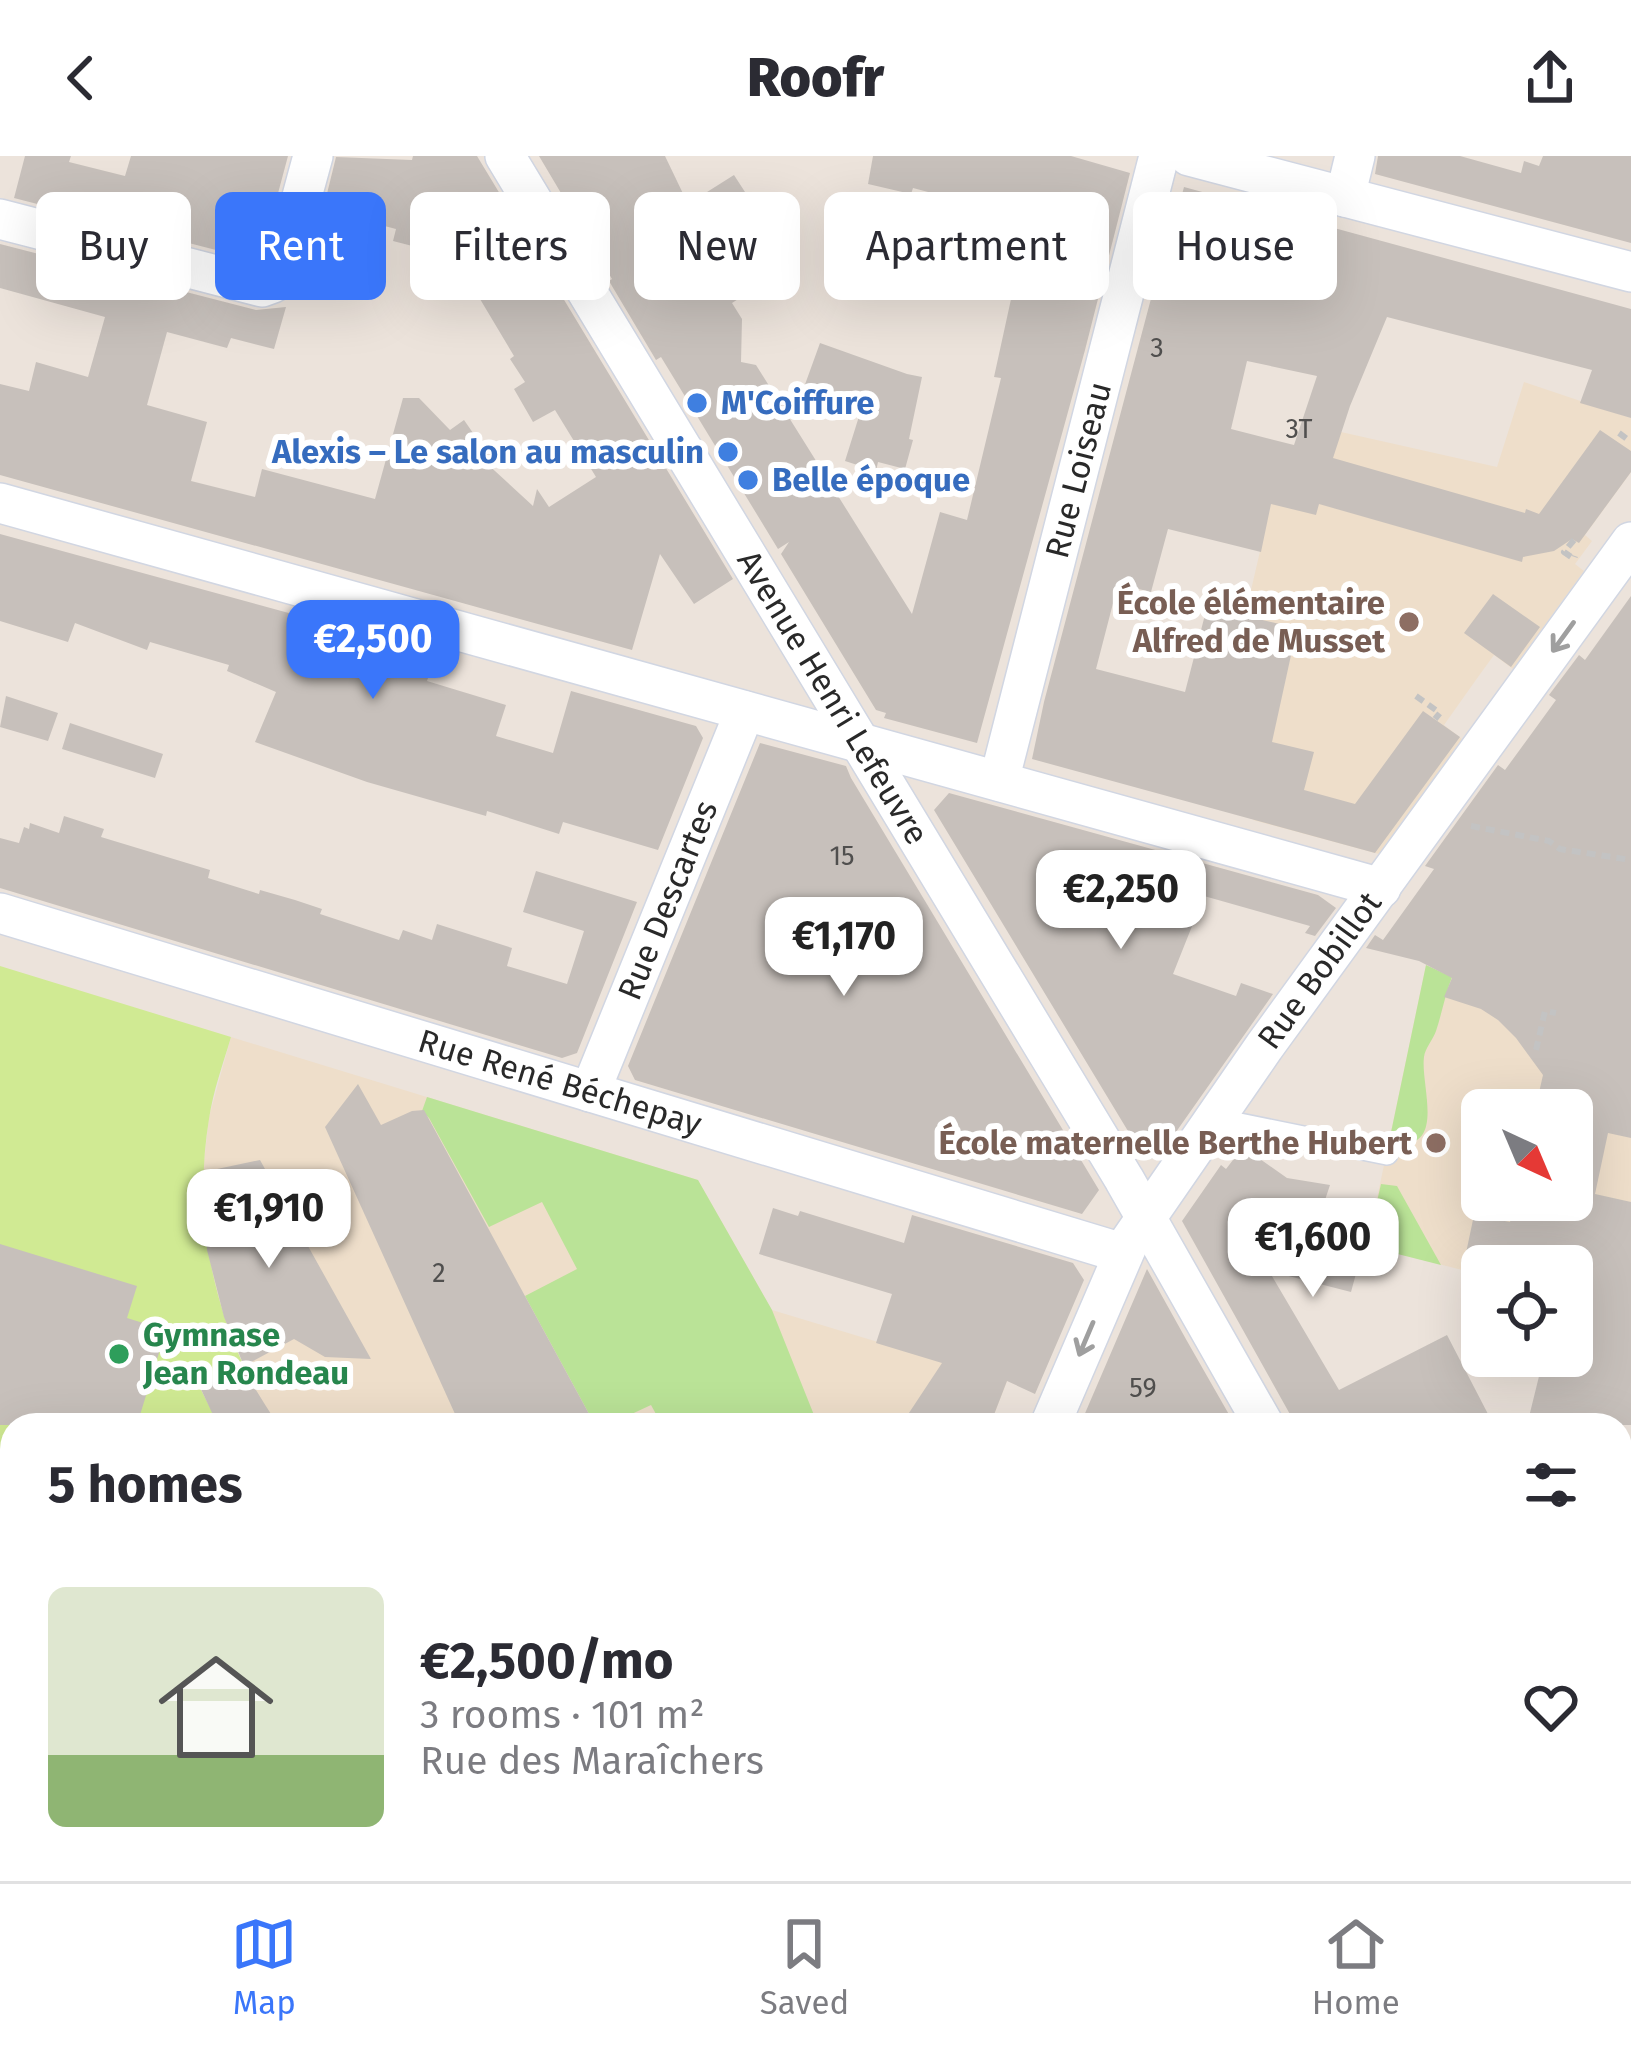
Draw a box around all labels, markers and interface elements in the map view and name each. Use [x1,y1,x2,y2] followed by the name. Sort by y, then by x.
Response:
[48,45,114,111] icon: back
[1517,45,1583,111] icon: share
[747,46,884,110] text: Roofr
[36,192,191,300] chip: Buy
[215,192,386,300] chip: Rent
[410,192,610,300] chip: Filters
[634,192,800,300] chip: New
[824,192,1109,300] chip: Apartment
[1133,192,1337,300] chip: House
[1150,332,1164,364] house number: 3
[1037,378,1120,562] street label: Rue Loiseau
[721,383,875,423] place label: M'Coiffure
[684,390,710,416] marker: M'Coiffure
[1286,413,1312,445] house number: 3T
[271,432,704,472] place label: Alexis – Le salon au masculin
[715,439,741,465] marker: Alexis – Le salon au masculin
[772,460,970,500] place label: Belle époque
[735,467,761,493] marker: Belle époque
[728,543,937,852] street label: Avenue Henri Lefeuvre
[1117,582,1386,661] place label: École élémentaire Alfred de Musset
[275,600,471,702] pin: €2,500
[1396,609,1422,635] marker: École élémentaire Alfred de Musset
[313,616,433,662] text: €2,500
[1550,620,1576,653] one-way arrow
[610,795,726,1006] street label: Rue Descartes
[829,840,855,872] house number: 15
[1023,850,1219,952] pin: €2,250
[1063,866,1179,912] text: €2,250
[1249,884,1390,1057] street label: Rue Bobillot
[746,897,942,999] pin: €1,170
[792,913,896,959] text: €1,170
[414,1021,706,1144] street label: Rue René Béchepay
[1461,1089,1593,1221] north arrow
[1461,1089,1593,1377] map controls
[939,1122,1413,1163] place label: École maternelle Berthe Hubert
[1423,1130,1449,1156] marker: École maternelle Berthe Hubert
[171,1169,367,1271] pin: €1,910
[214,1185,324,1231] text: €1,910
[1215,1198,1411,1300] pin: €1,600
[1255,1214,1371,1260] text: €1,600
[1461,1245,1593,1377] button: locate
[432,1257,446,1289] house number: 2
[142,1315,349,1393] place label: Gymnase Jean Rondeau
[1074,1320,1095,1357] one-way arrow
[106,1341,132,1367] marker: Gymnase Jean Rondeau
[1129,1372,1157,1404] house number: 59
[1518,1452,1584,1518] icon: filters
[48,1454,243,1516] text: 5 homes
[420,1630,674,1692] text: €2,500/mo
[144,1635,288,1779] icon: home
[1518,1674,1584,1740] icon: heart
[420,1692,705,1738] text: 3 rooms · 101 m²
[420,1738,764,1784] text: Rue des Maraîchers
[231,1911,297,2023] tab: Map
[760,1911,849,2023] tab: Saved
[1312,1911,1400,2023] tab: Home

